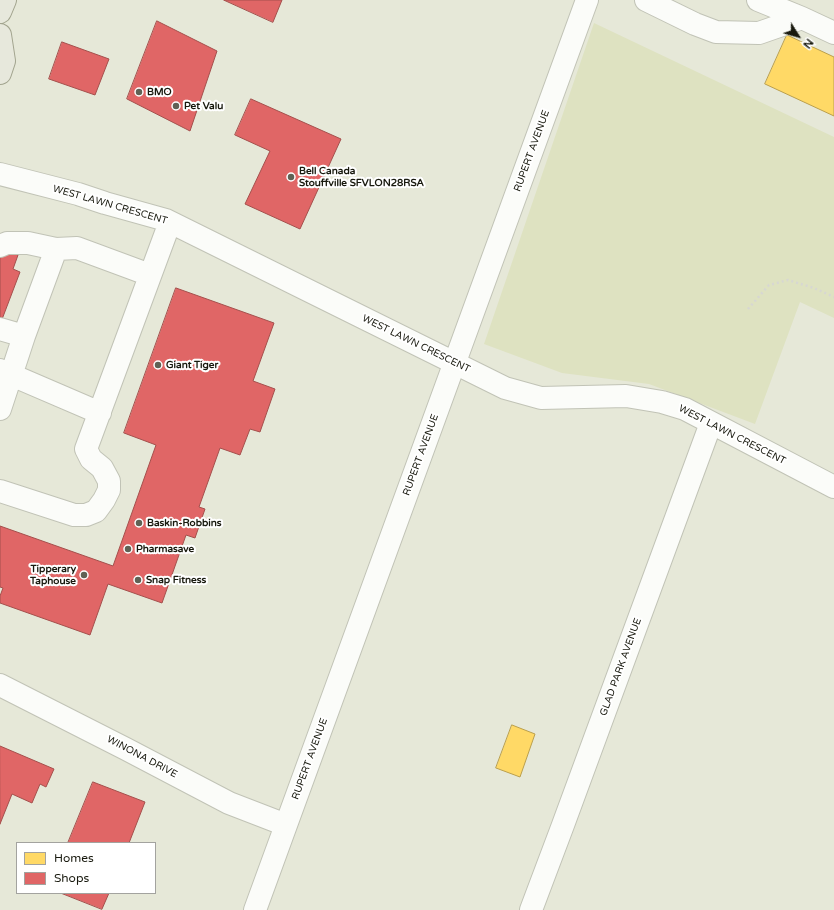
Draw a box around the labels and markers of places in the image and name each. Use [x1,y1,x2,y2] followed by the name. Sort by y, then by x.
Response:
[147,86,172,98] place label: BMO
[134,87,144,97] marker: BMO
[184,100,223,112] place label: Pet Valu
[171,101,181,111] marker: Pet Valu
[299,165,424,188] place label: Bell Canada Stouffville SFVLON28RSA
[286,172,296,182] marker: Bell Canada Stouffville SFVLON28RSA
[166,359,218,371] place label: Giant Tiger
[153,360,163,370] marker: Giant Tiger
[147,517,222,529] place label: Baskin-Robbins
[134,518,144,528] marker: Baskin-Robbins
[136,543,194,555] place label: Pharmasave
[123,544,133,554] marker: Pharmasave
[30,563,76,586] place label: Tipperary Taphouse
[79,570,89,580] marker: Tipperary Taphouse
[146,574,206,586] place label: Snap Fitness
[133,575,143,585] marker: Snap Fitness

